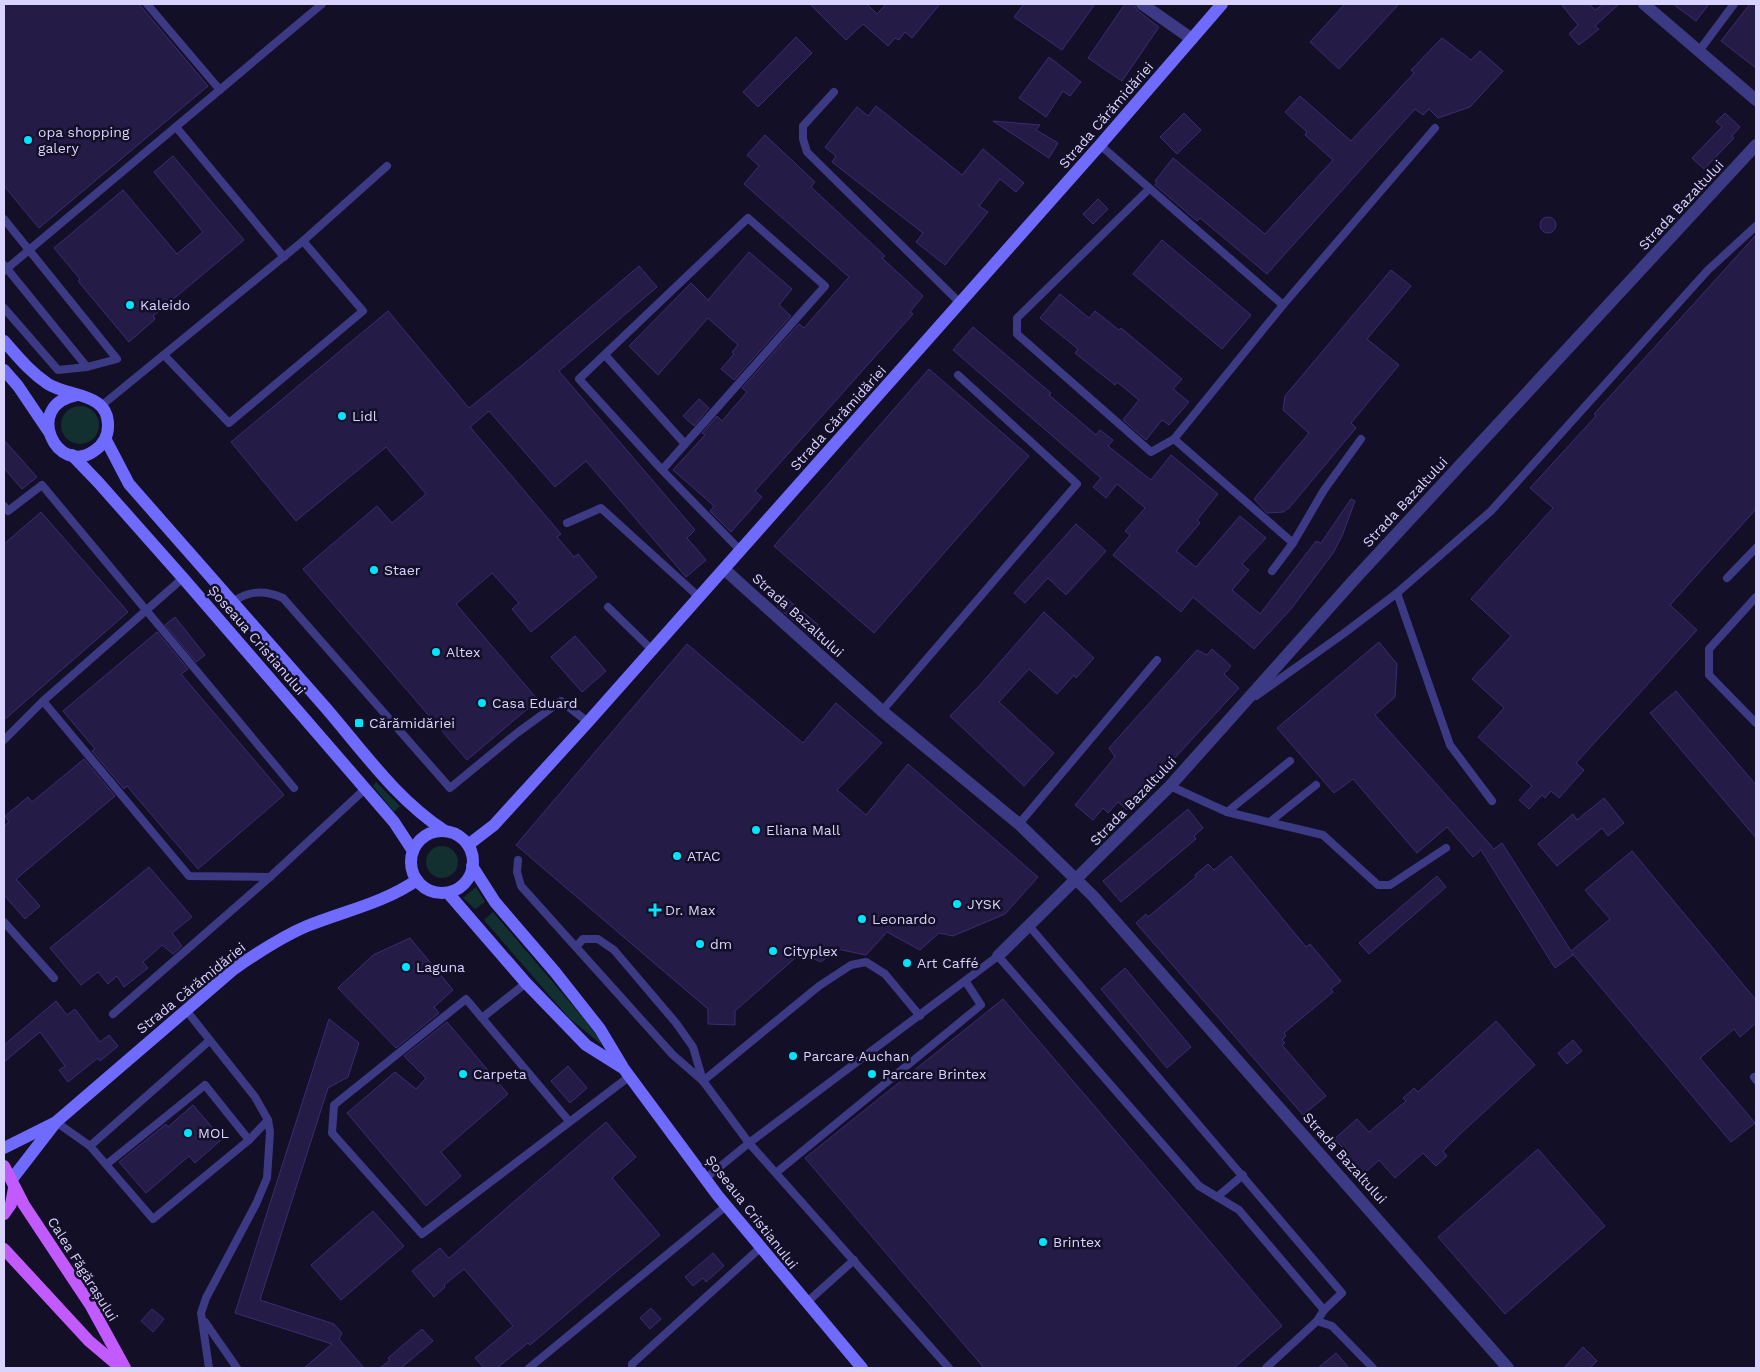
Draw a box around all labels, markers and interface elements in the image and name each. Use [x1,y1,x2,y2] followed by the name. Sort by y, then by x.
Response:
[1056,59,1156,171] street label: Strada Cărămidăriei
[38,124,130,156] place label: opa shopping galery
[22,134,34,146] marker: opa shopping galery
[1635,157,1727,253] street label: Strada Bazaltului
[140,297,190,313] place label: Kaleido
[124,299,136,311] marker: Kaleido
[787,362,889,474] street label: Strada Cărămidăriei
[352,408,378,424] place label: Lidl
[336,410,348,422] marker: Lidl
[1359,454,1451,550] street label: Strada Bazaltului
[384,562,421,578] place label: Staer
[368,564,380,576] marker: Staer
[749,570,847,660] street label: Strada Bazaltului
[204,582,309,699] street label: Șoseaua Cristianului
[446,644,480,660] place label: Altex
[430,646,442,658] marker: Altex
[492,695,578,711] place label: Casa Eduard
[476,697,488,709] marker: Casa Eduard
[369,715,455,731] place label: Cărămidăriei
[353,717,365,729] marker: Cărămidăriei
[1087,753,1179,849] street label: Strada Bazaltului
[766,822,841,838] place label: Eliana Mall
[750,824,762,836] marker: Eliana Mall
[687,848,721,864] place label: ATAC
[671,850,683,862] marker: ATAC
[967,896,1001,912] place label: JYSK
[951,898,963,910] marker: JYSK
[665,902,715,918] place label: Dr. Max
[649,904,661,916] marker: Dr. Max
[872,911,936,927] place label: Leonardo
[856,913,868,925] marker: Leonardo
[710,936,732,952] place label: dm
[694,938,706,950] marker: dm
[133,939,249,1037] street label: Strada Cărămidăriei
[783,943,838,959] place label: Cityplex
[767,945,779,957] marker: Cityplex
[917,955,979,971] place label: Art Caffé
[901,957,913,969] marker: Art Caffé
[416,959,465,975] place label: Laguna
[400,961,412,973] marker: Laguna
[803,1048,909,1064] place label: Parcare Auchan
[787,1050,799,1062] marker: Parcare Auchan
[473,1066,527,1082] place label: Carpeta
[882,1066,986,1082] place label: Parcare Brintex
[457,1068,469,1080] marker: Carpeta
[866,1068,878,1080] marker: Parcare Brintex
[1300,1109,1390,1207] street label: Strada Bazaltului
[198,1125,229,1141] place label: MOL
[182,1127,194,1139] marker: MOL
[702,1152,801,1273] street label: Șoseaua Cristianului
[44,1214,121,1324] street label: Calea Făgărașului
[1053,1234,1101,1250] place label: Brintex
[1037,1236,1049,1248] marker: Brintex

